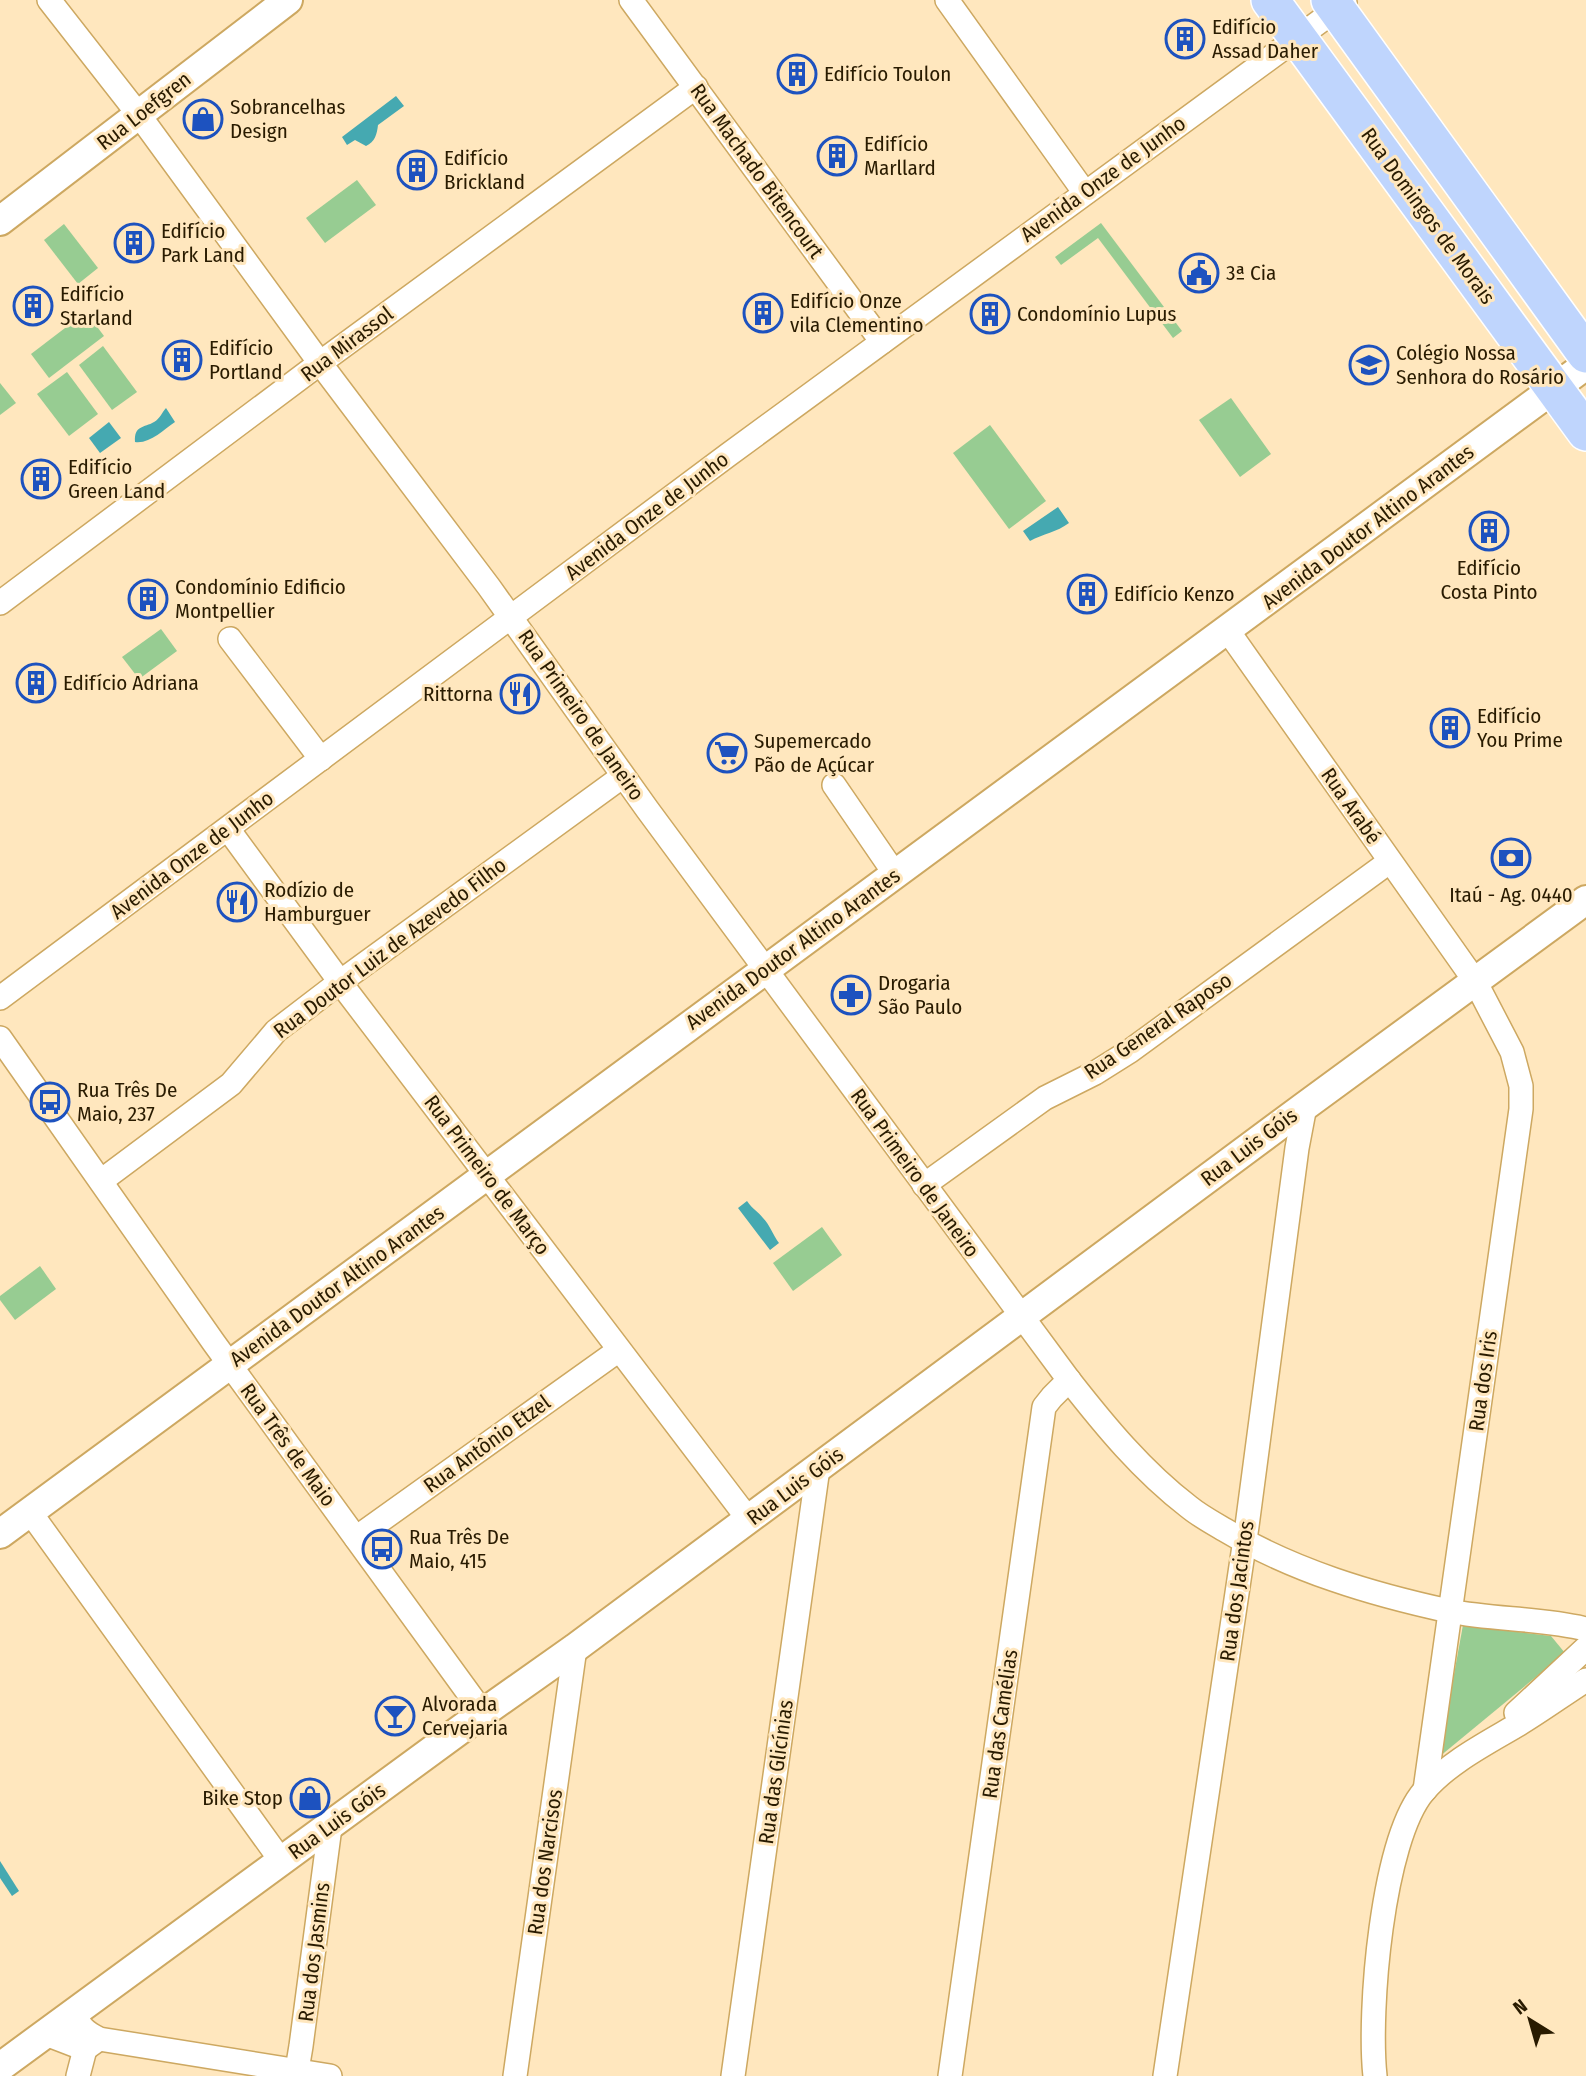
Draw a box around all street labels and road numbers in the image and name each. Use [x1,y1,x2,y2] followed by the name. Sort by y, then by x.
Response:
[92,66,196,156] street label: Rua Loefgren
[685,78,829,264] street label: Rua Machado Bitencourt
[1015,110,1191,248] street label: Avenida Onze de Junho
[1355,123,1501,309] street label: Rua Domingos de Morais
[296,301,399,387] street label: Rua Mirassol
[1257,439,1479,615] street label: Avenida Doutor Altino Arantes
[560,446,734,586] street label: Avenida Onze de Junho
[512,625,650,805] street label: Rua Primeiro de Janeiro
[1315,763,1387,849] street label: Rua Arabé
[105,785,279,925] street label: Avenida Onze de Junho
[269,852,511,1044] street label: Rua Doutor Luiz de Azevedo Filho
[681,863,905,1035] street label: Avenida Doutor Altino Arantes
[1079,967,1237,1085] street label: Rua General Raposo
[845,1083,985,1263] street label: Rua Primeiro de Janeiro
[418,1090,556,1260] street label: Rua Primeiro de Março
[1196,1102,1302,1192] street label: Rua Luis Góis
[225,1200,449,1372] street label: Avenida Doutor Altino Arantes
[1463,1329,1503,1433] street label: Rua dos Iris
[235,1378,341,1512] street label: Rua Três de Maio
[419,1389,556,1499] street label: Rua Antônio Etzel
[742,1441,848,1531] street label: Rua Luis Góis
[1214,1519,1260,1663] street label: Rua dos Jacintos
[977,1648,1023,1800] street label: Rua das Camélias
[753,1698,799,1846] street label: Rua das Glicínias
[283,1777,391,1865] street label: Rua Luis Góis
[522,1787,568,1937] street label: Rua dos Narcisos
[293,1881,335,2023] street label: Rua dos Jasmins

